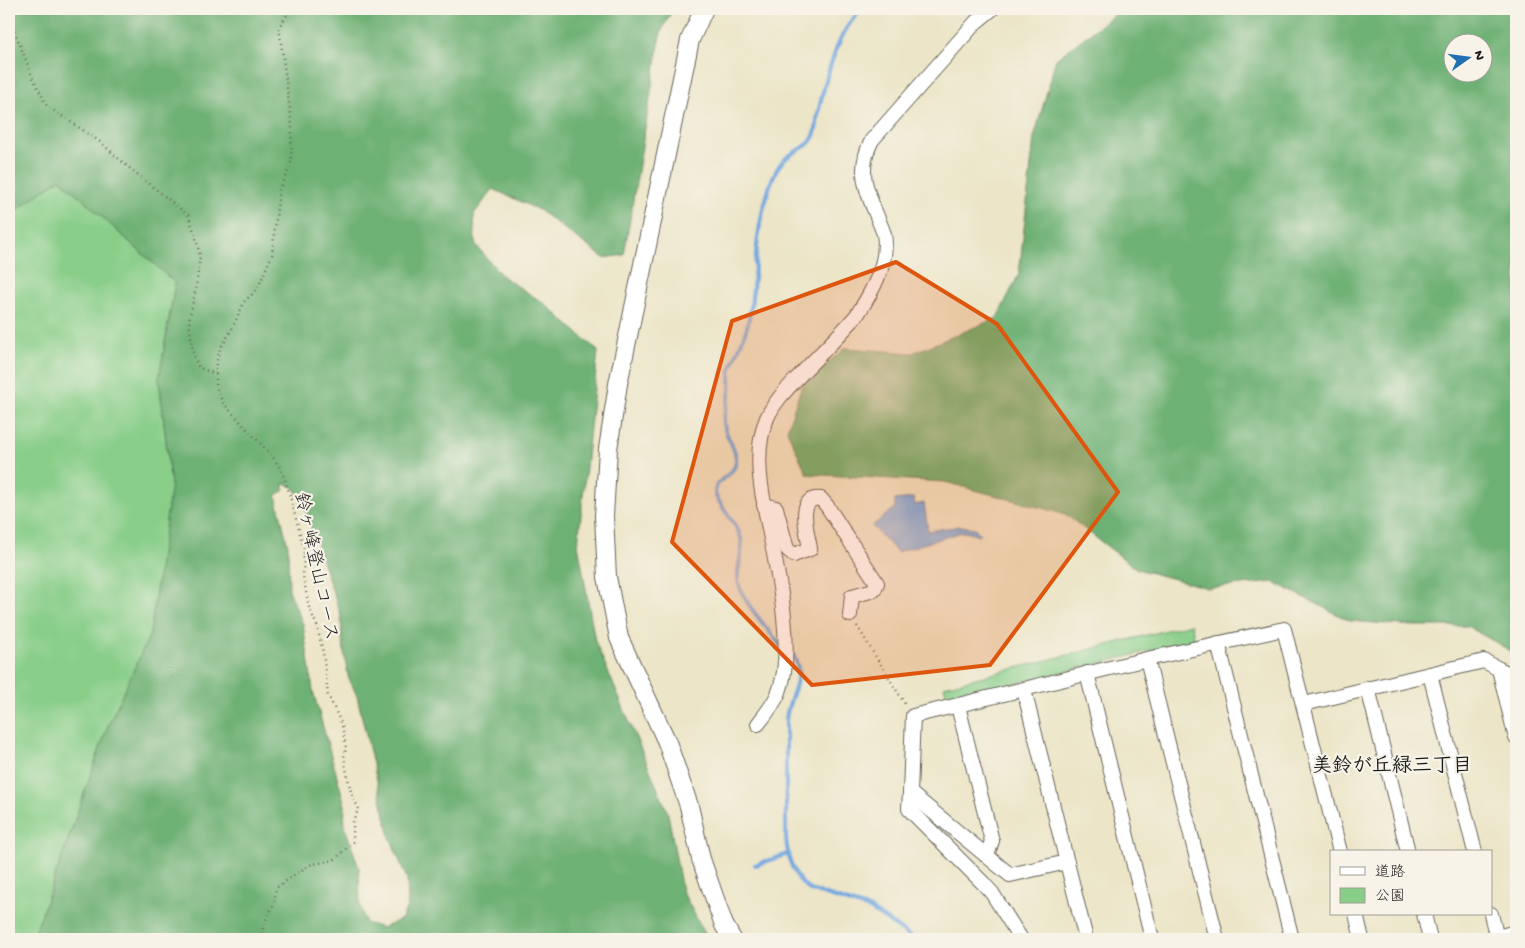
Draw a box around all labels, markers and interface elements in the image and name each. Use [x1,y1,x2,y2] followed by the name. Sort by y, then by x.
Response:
[1442,32,1492,82] north arrow
[1469,49,1488,62] text: N
[288,490,342,643] street label: 鈴ヶ峰登山コース
[1312,754,1472,779] district label: 美鈴が丘緑三丁目
[1330,850,1492,916] legend
[1375,864,1405,882] text: 道路
[1375,888,1405,906] text: 公園

